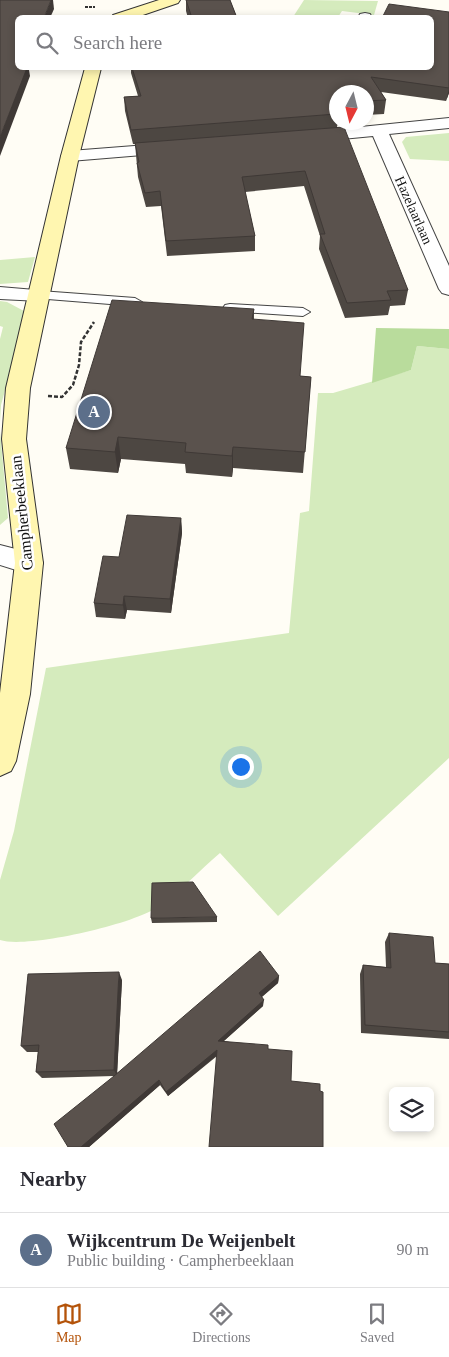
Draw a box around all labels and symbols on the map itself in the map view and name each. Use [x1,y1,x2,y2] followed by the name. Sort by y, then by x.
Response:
[329,85,374,130] north arrow
[392,174,435,247] street label: Hazelaarlaan
[78,393,110,431] pin: A
[7,455,37,571] street label: Campherbeeklaan
[228,754,254,780] your location

